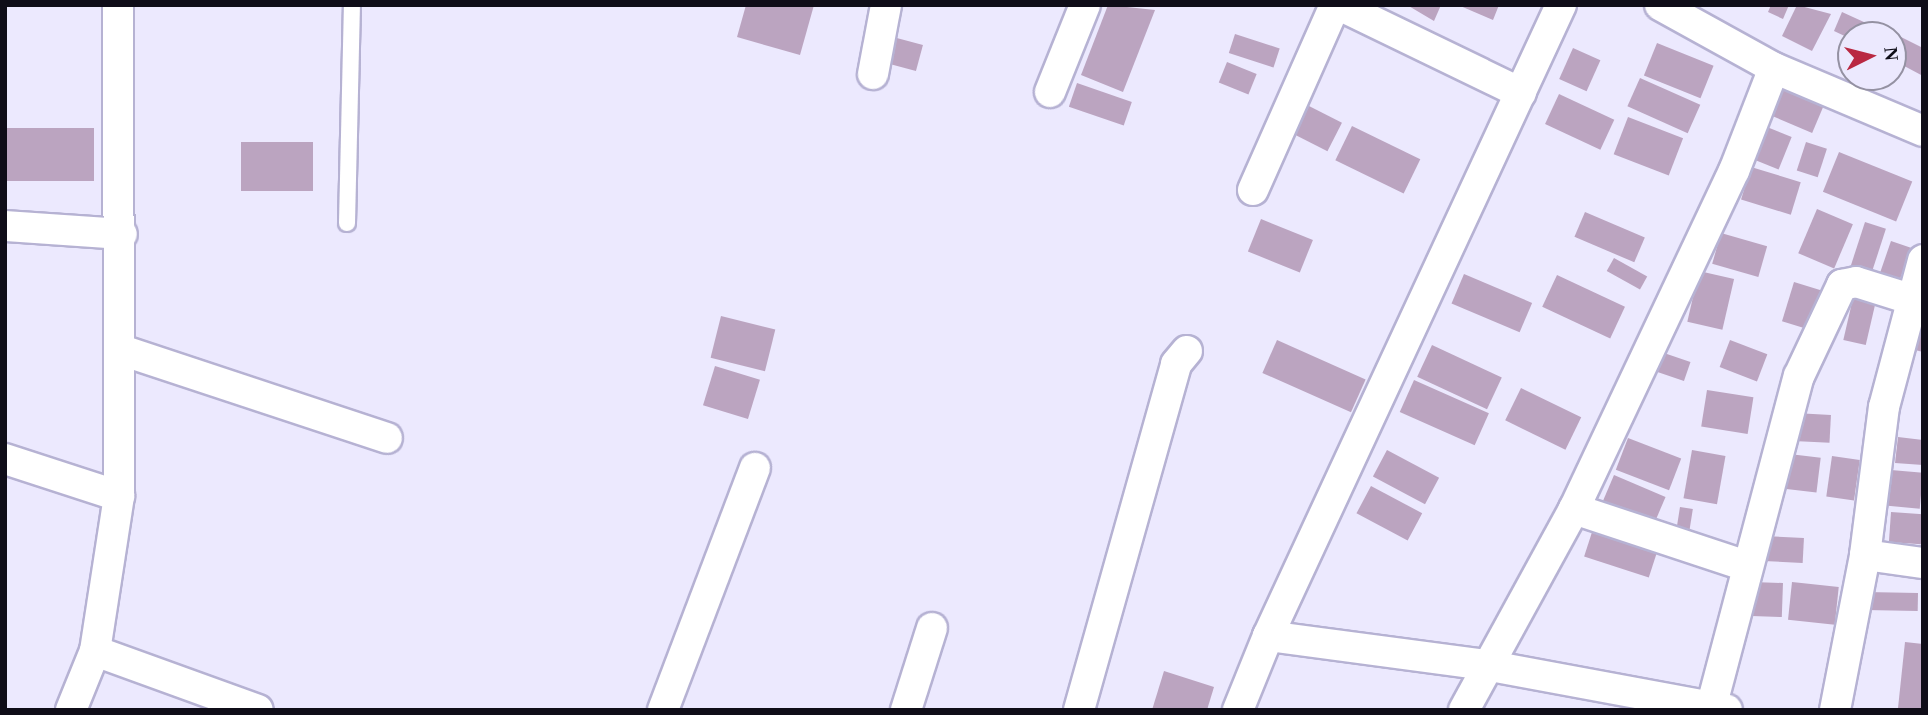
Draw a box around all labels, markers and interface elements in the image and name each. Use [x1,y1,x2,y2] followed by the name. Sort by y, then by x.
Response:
[1837,21,1907,91] north arrow
[1880,46,1903,62] text: N

